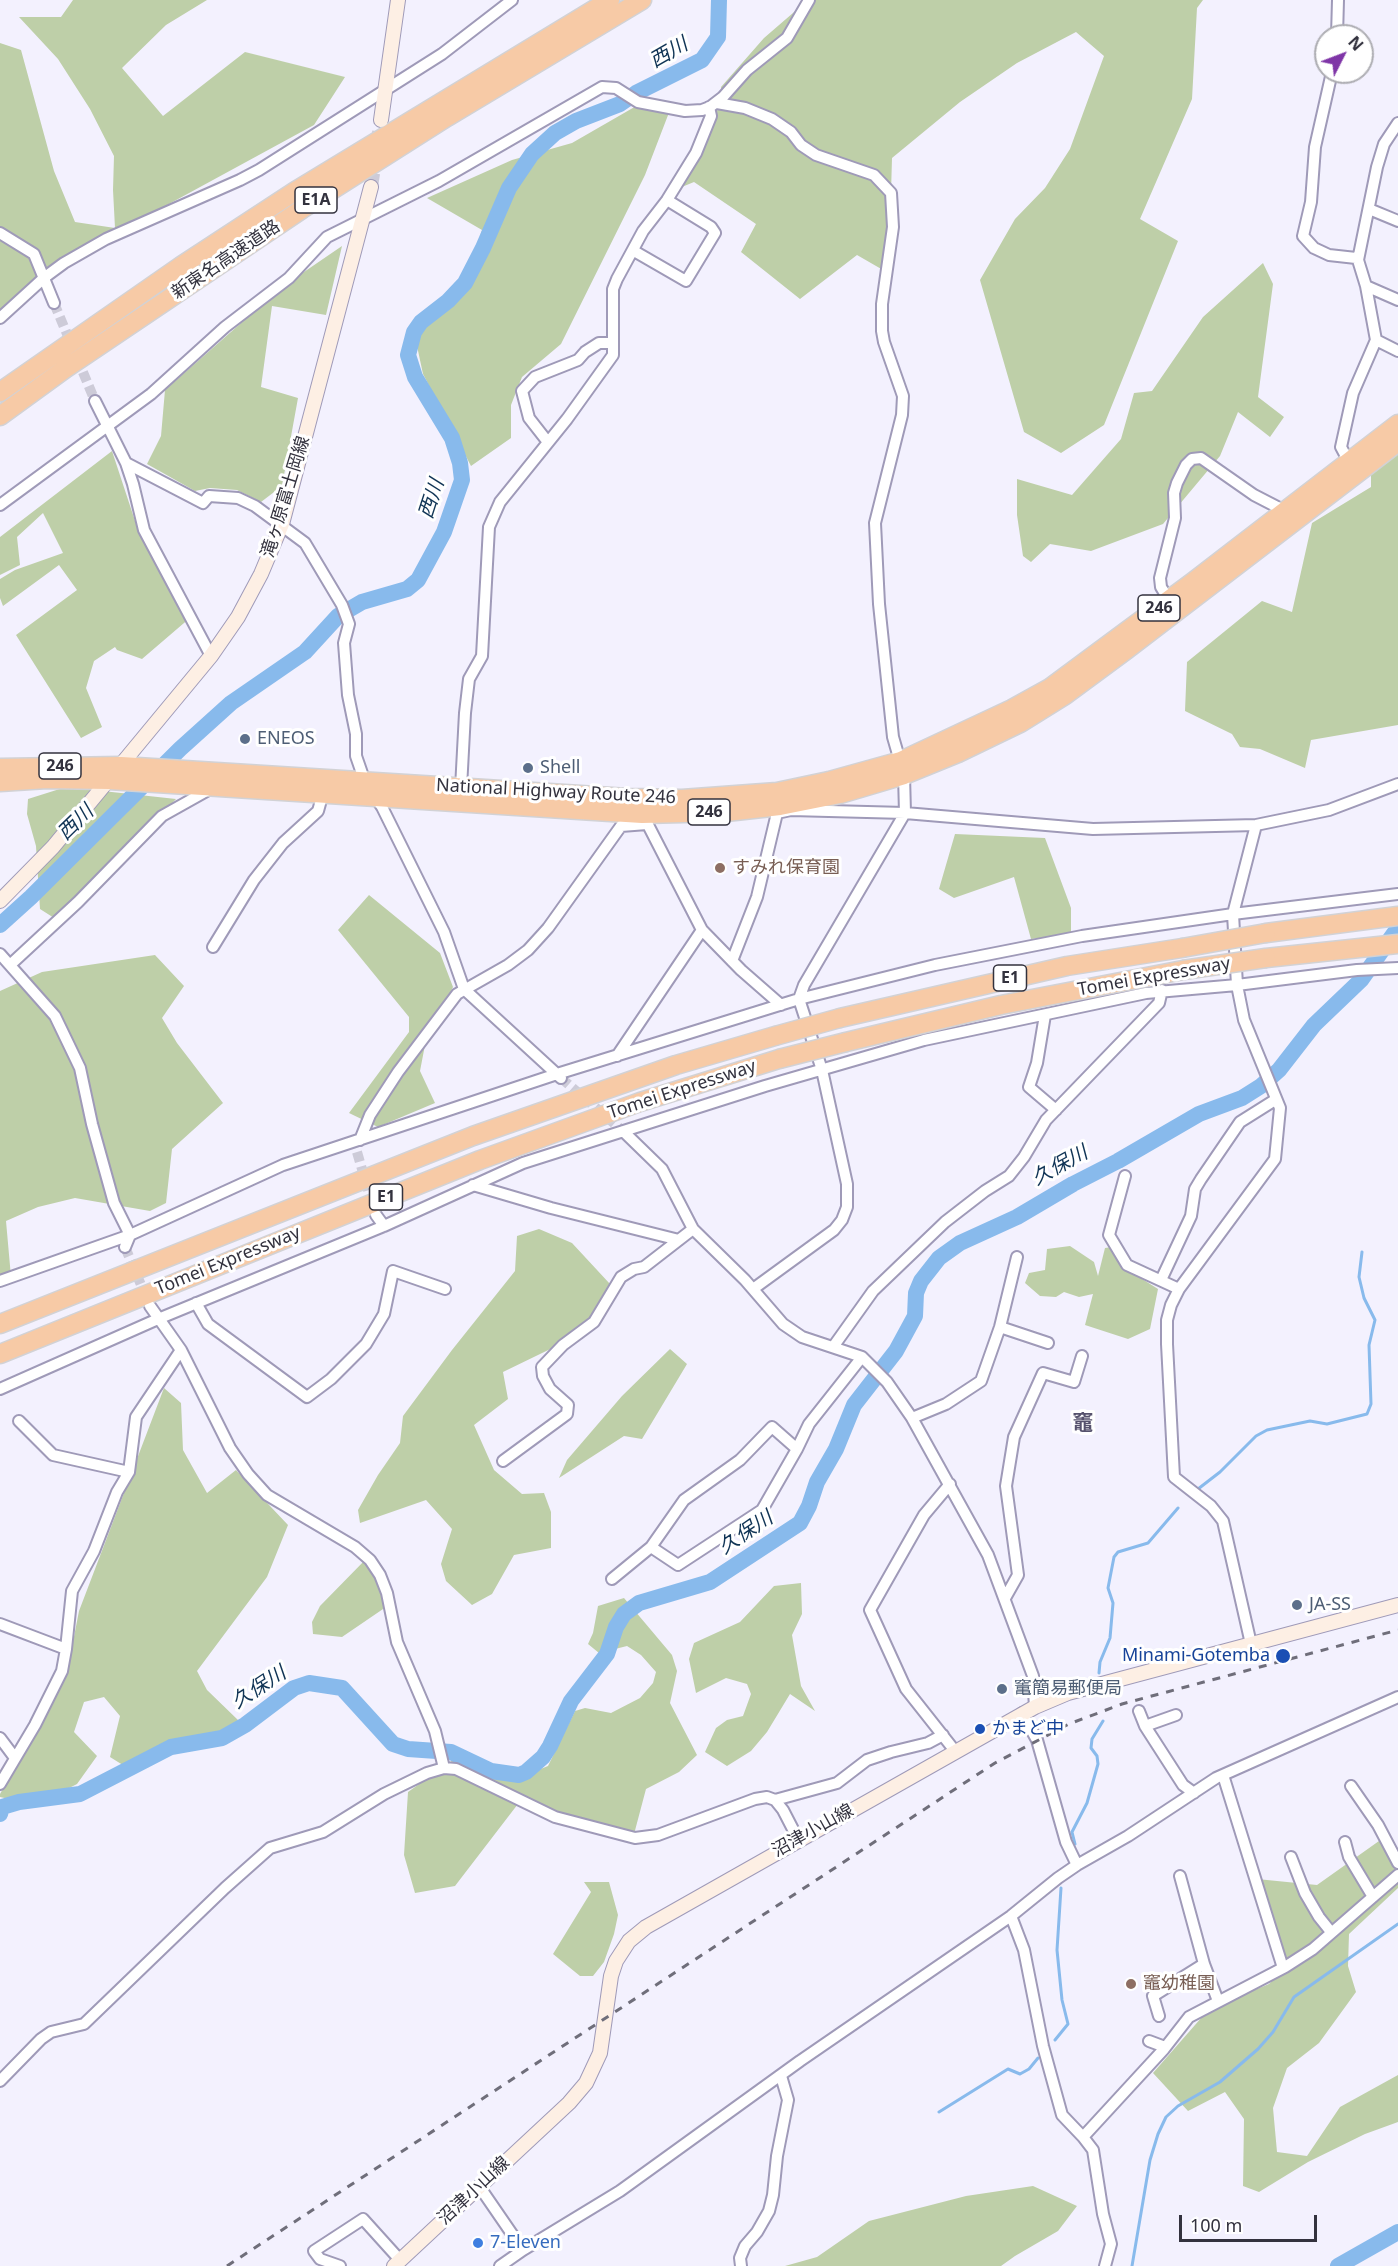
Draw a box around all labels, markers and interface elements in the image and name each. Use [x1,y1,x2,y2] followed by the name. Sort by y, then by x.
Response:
[1314,24,1374,84] north arrow
[1343,31,1368,55] text: N
[646,33,692,73] water label: 西川
[295,187,337,213] road number: E1A
[168,216,284,304] street label: 新東名高速道路
[257,434,315,560] street label: 滝ヶ原富士岡線
[414,476,450,522] water label: 西川
[1138,595,1180,621] road number: 246
[257,728,315,750] place label: ENEOS
[238,732,252,746] marker: ENEOS
[39,753,81,779] road number: 246
[540,757,580,779] place label: Shell
[521,761,535,775] marker: Shell
[436,775,676,809] street label: National Highway Route 246
[688,799,730,825] road number: 246
[53,800,99,846] water label: 西川
[732,857,840,879] place label: すみれ保育園
[713,861,727,875] marker: すみれ保育園
[1076,953,1232,1001] street label: Tomei Expressway
[994,965,1026,991] road number: E1
[605,1056,759,1124] street label: Tomei Expressway
[1028,1141,1092,1191] water label: 久保川
[370,1184,402,1210] road number: E1
[152,1222,304,1300] street label: Tomei Expressway
[1073,1411,1093,1437] district label: 竈
[714,1506,778,1560] water label: 久保川
[1309,1594,1351,1616] place label: JA-SS
[1290,1598,1304,1612] marker: JA-SS
[1122,1645,1270,1667] place label: Minami-Gotemba
[1274,1647,1292,1665] marker: Minami-Gotemba
[227,1662,291,1714] water label: 久保川
[1014,1678,1122,1700] place label: 竃簡易郵便局
[995,1682,1009,1696] marker: 竃簡易郵便局
[992,1718,1064,1740] place label: かまど中
[973,1722,987,1736] marker: かまど中
[768,1800,858,1862] street label: 沼津小山線
[1143,1973,1215,1995] place label: 竈幼稚園
[1124,1977,1138,1991] marker: 竈幼稚園
[434,2152,514,2230] street label: 沼津小山線
[1182,2203,1320,2241] scale bar
[1190,2213,1242,2237] text: 100 m
[490,2232,561,2254] place label: 7-Eleven
[471,2236,485,2250] marker: 7-Eleven

